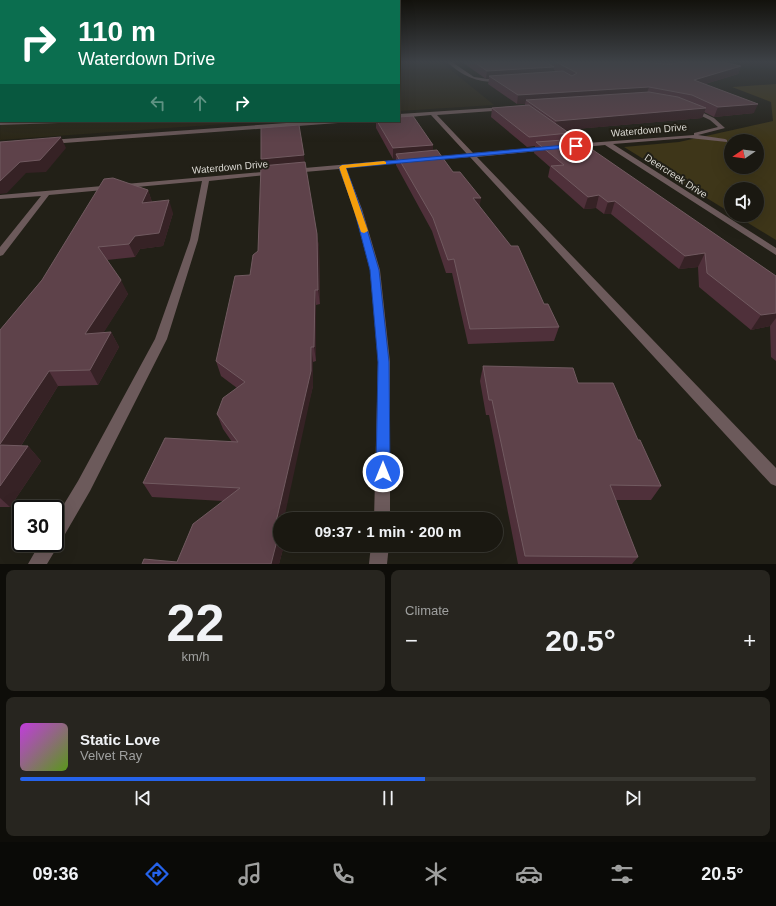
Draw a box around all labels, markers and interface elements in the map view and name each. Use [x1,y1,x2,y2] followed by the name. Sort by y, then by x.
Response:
[12,16,64,68] icon: right
[78,16,156,47] text: 110 m
[78,49,215,69] text: Waterdown Drive
[147,92,169,114] icon: left
[189,92,211,114] icon: ahead
[231,92,253,114] icon: right
[611,121,688,139] street label: Waterdown Drive
[559,129,593,163] pin
[724,134,764,174] north arrow
[724,134,764,222] map controls
[565,135,587,157] icon: arrive
[643,152,710,201] street label: Deercreek Drive
[192,158,269,176] street label: Waterdown Drive
[724,182,764,222] button: sound
[362,451,404,493] position arrow
[12,500,64,552] speed limit sign: 30
[315,523,461,540] text: 09:37 · 1 min · 200 m
[167,594,224,652] text: 22
[405,603,449,618] text: Climate
[545,624,616,657] text: 20.5°
[405,628,418,653] text: −
[743,628,756,653] text: +
[181,649,210,664] text: km/h
[80,731,160,748] text: Static Love
[80,748,142,763] text: Velvet Ray
[132,787,154,809] icon: previous
[377,787,399,809] icon: pause
[622,787,644,809] icon: next
[143,860,171,888] icon: directions
[236,860,264,888] icon: music
[329,860,357,888] icon: phone
[422,860,450,888] icon: climate
[515,860,543,888] icon: car
[608,860,636,888] icon: filters
[32,864,79,884] text: 09:36
[701,864,743,884] text: 20.5°

